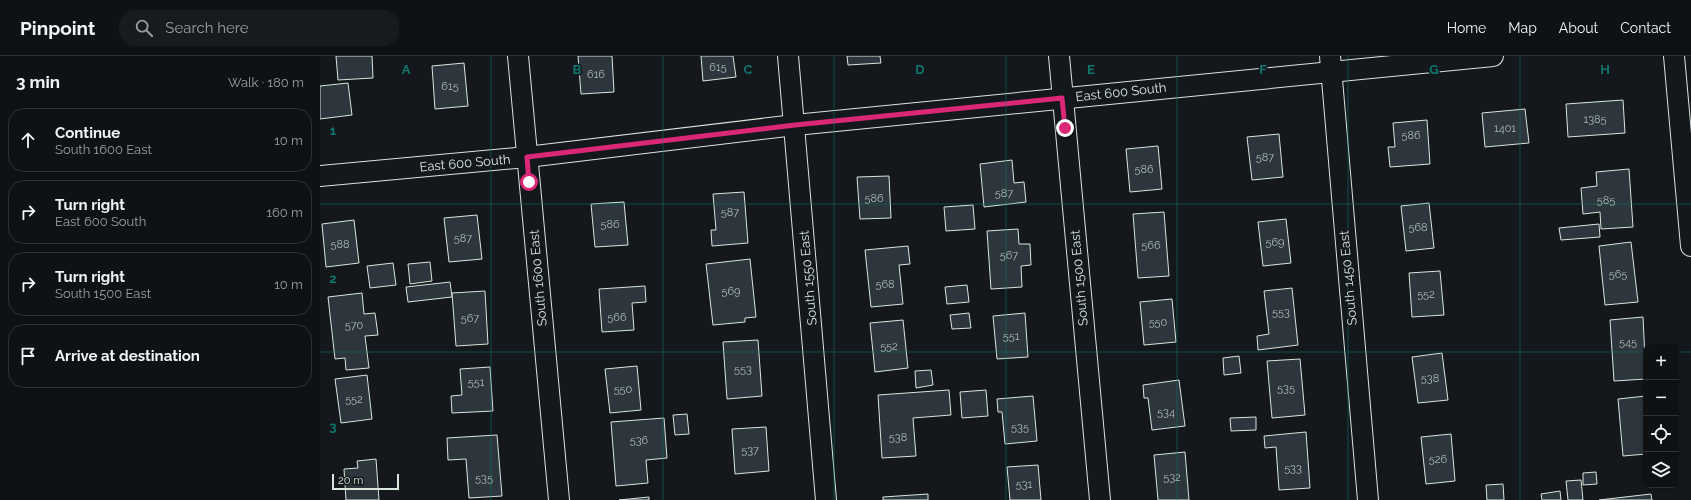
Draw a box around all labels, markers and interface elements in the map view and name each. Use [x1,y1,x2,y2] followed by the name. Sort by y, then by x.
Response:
[119,10,399,46] search box
[20,17,95,39] text: Pinpoint
[133,17,155,39] icon: search
[165,19,249,37] text: Search here
[1447,20,1486,36] text: Home
[1508,20,1537,36] text: Map
[1559,20,1598,36] text: About
[1620,20,1671,36] text: Contact
[709,61,727,74] house number: 615
[402,62,411,77] text: A
[573,62,582,77] text: B
[744,62,753,77] text: C
[915,62,925,77] text: D
[1087,62,1095,77] text: E
[1259,62,1267,77] text: F
[1429,62,1439,77] text: G
[1600,62,1610,77] text: H
[587,68,605,81] house number: 616
[16,72,60,92] text: 3 min
[228,75,304,90] text: Walk · 180 m
[441,80,459,93] house number: 615
[1075,80,1167,104] street label: East 600 South
[1583,113,1607,126] house number: 1385
[1056,119,1074,137] route end
[1494,122,1516,135] house number: 1401
[330,123,337,138] text: 1
[55,124,120,142] text: Continue
[17,129,39,151] icon: ahead
[1401,129,1421,142] house number: 586
[274,133,303,148] text: 10 m
[55,142,152,157] text: South 1600 East
[1256,151,1274,164] house number: 587
[419,152,511,174] street label: East 600 South
[1134,163,1154,176] house number: 586
[520,173,538,191] route start
[995,187,1013,200] house number: 587
[864,192,884,205] house number: 586
[1597,194,1615,207] house number: 585
[55,196,125,214] text: Turn right
[17,201,39,223] icon: right
[266,205,303,220] text: 160 m
[721,206,739,219] house number: 587
[55,214,146,229] text: East 600 South
[600,218,620,231] house number: 586
[1408,221,1428,234] house number: 568
[526,228,550,327] street label: South 1600 East
[796,229,820,326] street label: South 1550 East
[1067,229,1091,327] street label: South 1500 East
[1336,229,1360,326] street label: South 1450 East
[454,232,472,245] house number: 587
[1265,236,1285,249] house number: 569
[330,238,350,251] house number: 588
[1141,239,1161,252] house number: 566
[1000,249,1018,262] house number: 567
[55,268,125,286] text: Turn right
[1609,268,1627,281] house number: 565
[329,271,337,286] text: 2
[17,273,39,295] icon: right
[274,277,303,292] text: 10 m
[875,278,895,291] house number: 568
[721,285,741,298] house number: 569
[55,286,151,301] text: South 1500 East
[1417,288,1435,301] house number: 552
[1272,306,1290,319] house number: 553
[607,311,627,324] house number: 566
[461,312,479,325] house number: 567
[1149,316,1168,329] house number: 550
[345,319,364,332] house number: 570
[1003,330,1020,343] house number: 551
[1619,336,1637,349] house number: 545
[880,340,898,353] house number: 552
[1643,344,1679,488] map controls
[1643,344,1679,380] button: +
[17,345,39,367] icon: arrive
[55,347,200,365] text: Arrive at destination
[734,363,752,376] house number: 553
[1421,372,1439,385] house number: 538
[468,376,485,389] house number: 551
[1643,380,1679,416] button: −
[1277,382,1295,395] house number: 535
[614,383,633,396] house number: 550
[345,393,363,406] house number: 552
[1157,406,1175,419] house number: 534
[1643,416,1679,452] button: locate
[329,419,337,434] text: 3
[1011,421,1029,434] house number: 535
[889,431,907,444] house number: 538
[630,434,649,447] house number: 536
[741,444,759,457] house number: 537
[1643,452,1679,488] button: layers
[1429,453,1448,466] house number: 526
[1284,462,1302,475] house number: 533
[1163,471,1181,484] house number: 532
[332,472,399,491] scale bar
[475,472,493,485] house number: 535
[338,474,363,487] text: 20 m
[1016,478,1033,491] house number: 531

